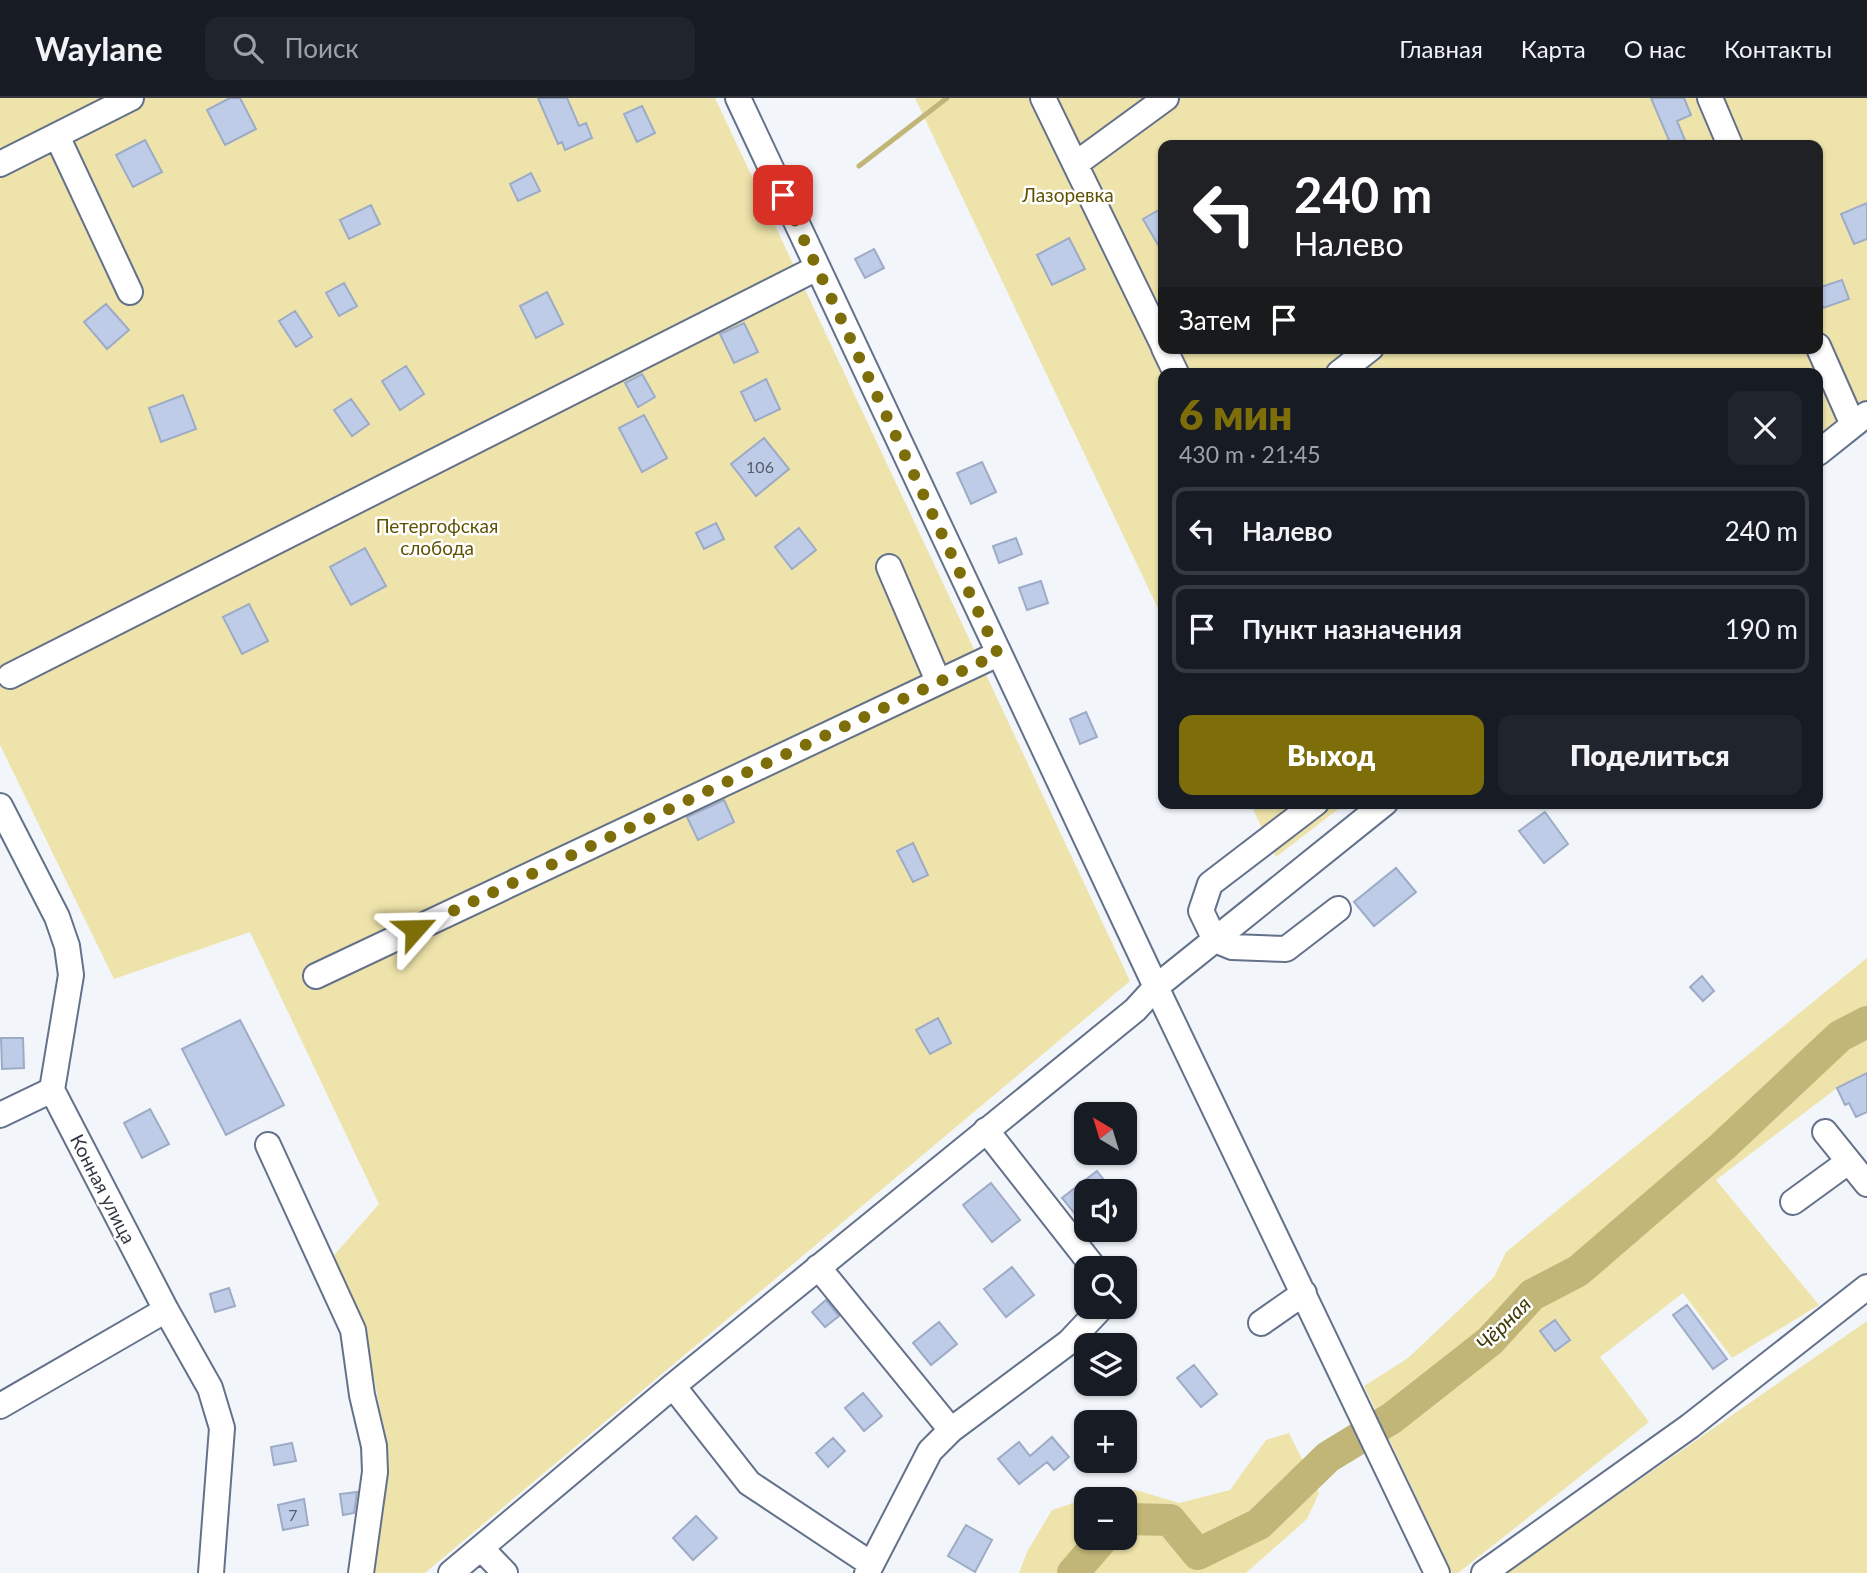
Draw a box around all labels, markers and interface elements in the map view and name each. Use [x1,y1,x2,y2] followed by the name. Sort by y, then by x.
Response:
[205,17,695,80] search box
[35,28,163,68] text: Waylane
[229,29,267,67] icon: search
[285,32,359,64] text: Поиск
[1399,34,1483,63] text: Главная
[1521,34,1586,63] text: Карта
[1624,34,1686,63] text: О нас
[1724,34,1832,63] text: Контакты
[753,165,813,225] pin
[1294,165,1432,223] text: 240 m
[1179,168,1270,259] icon: left
[764,176,802,214] icon: arrive
[1021,183,1114,206] park label: Лазоревка
[1294,224,1404,263] text: Налево
[1265,301,1303,339] icon: arrive
[1179,304,1251,336] text: Затем
[1179,389,1293,439] text: 6 мин
[1728,391,1802,465] button: close
[1179,440,1321,468] text: 430 m · 21:45
[746,457,774,476] house number: 106
[1183,512,1221,550] icon: left
[376,514,498,559] park label: Петергофская слобода
[1242,515,1332,547] text: Налево
[1725,515,1798,547] text: 240 m
[1183,610,1221,648] icon: arrive
[1242,613,1462,645] text: Пункт назначения
[1725,613,1798,645] text: 190 m
[1179,715,1484,795] button: Выход
[1498,715,1802,795] button: Поделиться
[378,892,452,966] position arrow
[1074,1102,1138,1166] north arrow
[1074,1102,1137,1550] map controls
[66,1130,141,1247] street label: Конная улица
[1074,1179,1137,1242] button: sound
[1074,1256,1137,1319] button: search
[1471,1291,1535,1355] water label: Чёрная
[1074,1333,1137,1396] button: layers
[1074,1410,1137,1473] button: +
[1074,1487,1137,1550] button: −
[288,1505,298,1524] house number: 7

